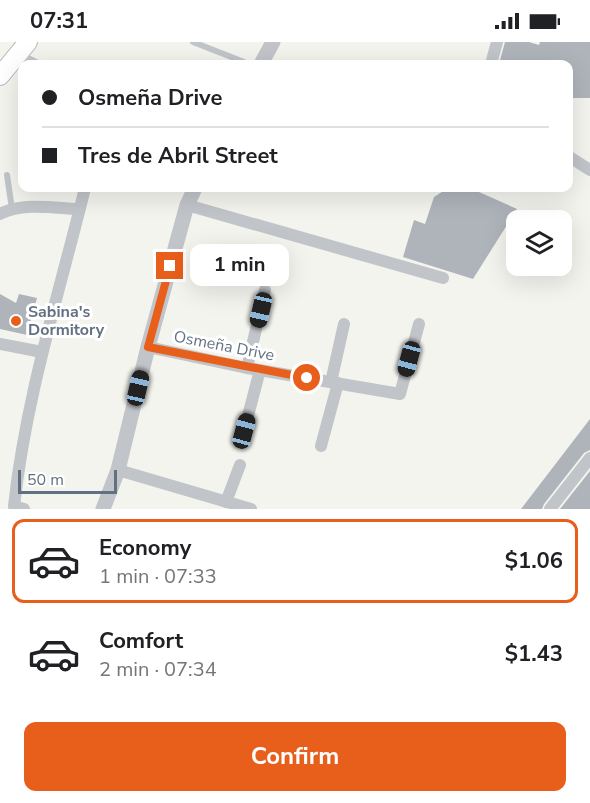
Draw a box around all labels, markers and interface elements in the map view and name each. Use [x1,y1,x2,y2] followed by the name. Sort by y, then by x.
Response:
[30,6,88,36] text: 07:31
[78,83,222,113] text: Osmeña Drive
[78,141,278,171] text: Tres de Abril Street
[506,210,572,276] map controls
[506,210,572,276] button: layers
[191,245,290,287] callout: 1 min
[214,251,265,278] text: 1 min
[156,252,183,279] route end
[248,290,274,330] car
[28,301,105,341] place label: Sabina's Dormitory
[9,314,23,328] marker: Sabina's Dormitory
[172,325,276,367] street label: Osmeña Drive
[396,339,422,379] car
[293,364,320,391] route start
[125,368,151,408] car
[231,411,257,451] car
[18,467,117,495] scale bar
[27,469,64,491] text: 50 m
[99,533,191,563] text: Economy
[27,534,81,588] icon: car
[505,546,563,576] text: $1.06
[99,563,217,590] text: 1 min · 07:33
[99,626,183,656] text: Comfort
[27,627,81,681] icon: car
[505,639,563,669] text: $1.43
[99,656,217,683] text: 2 min · 07:34
[24,722,566,791] button: Confirm

